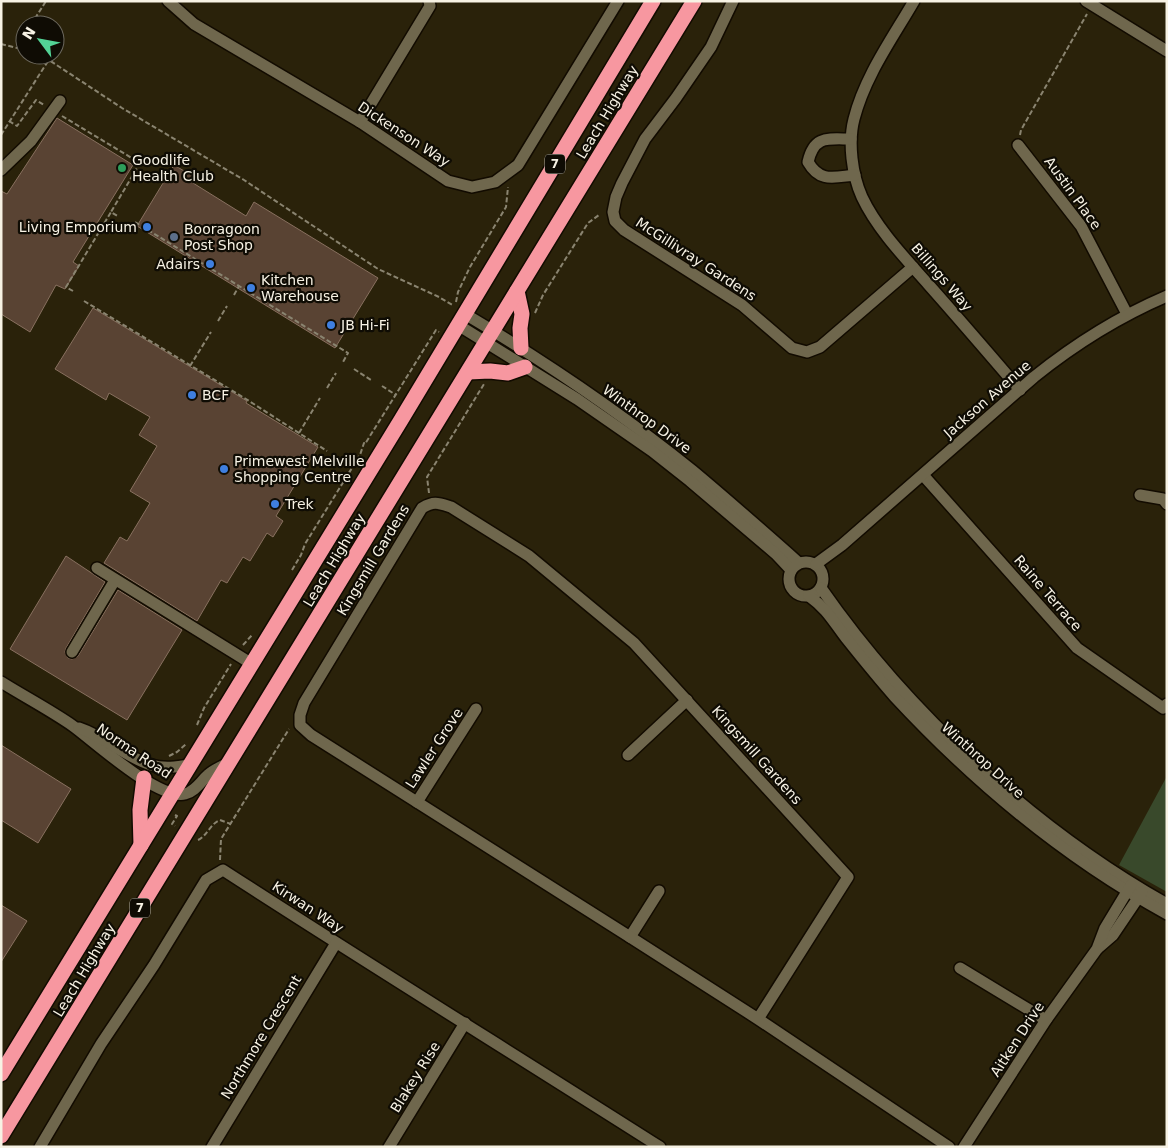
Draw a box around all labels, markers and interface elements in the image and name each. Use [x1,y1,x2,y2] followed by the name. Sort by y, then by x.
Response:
[15,15,65,65] north arrow
[19,24,39,42] text: N
[573,62,641,162] street label: Leach Highway
[355,98,453,170] street label: Dickenson Way
[132,152,214,184] place label: Goodlife Health Club
[545,154,565,173] road number: 7
[1041,154,1105,232] street label: Austin Place
[116,162,128,174] marker: Goodlife Health Club
[633,214,759,304] street label: McGillivray Gardens
[19,219,137,235] place label: Living Emporium
[141,221,153,233] marker: Living Emporium
[184,221,260,253] place label: Booragoon Post Shop
[168,231,180,243] marker: Booragoon Post Shop
[908,240,976,314] street label: Billings Way
[156,256,200,272] place label: Adairs
[204,258,216,270] marker: Adairs
[261,272,339,304] place label: Kitchen Warehouse
[245,282,257,294] marker: Kitchen Warehouse
[340,317,390,333] place label: JB Hi-Fi
[325,319,337,331] marker: JB Hi-Fi
[940,357,1034,442] street label: Jackson Avenue
[600,382,694,456] street label: Winthrop Drive
[202,387,229,403] place label: BCF
[186,389,198,401] marker: BCF
[234,453,365,485] place label: Primewest Melville Shopping Centre
[218,463,230,475] marker: Primewest Melville Shopping Centre
[284,496,315,512] place label: Trek
[269,498,281,510] marker: Trek
[334,502,412,618] street label: Kingsmill Gardens
[300,510,368,610] street label: Leach Highway
[1011,552,1085,634] street label: Raine Terrace
[709,703,805,807] street label: Kingsmill Gardens
[402,705,466,791] street label: Lawler Grove
[939,719,1027,801] street label: Winthrop Drive
[94,720,174,782] street label: Norma Road
[269,878,347,936] street label: Kirwan Way
[130,898,150,918] road number: 7
[50,920,118,1020] street label: Leach Highway
[218,972,305,1102] street label: Northmore Crescent
[987,999,1047,1079] street label: Aitken Drive
[387,1039,443,1115] street label: Blakey Rise

